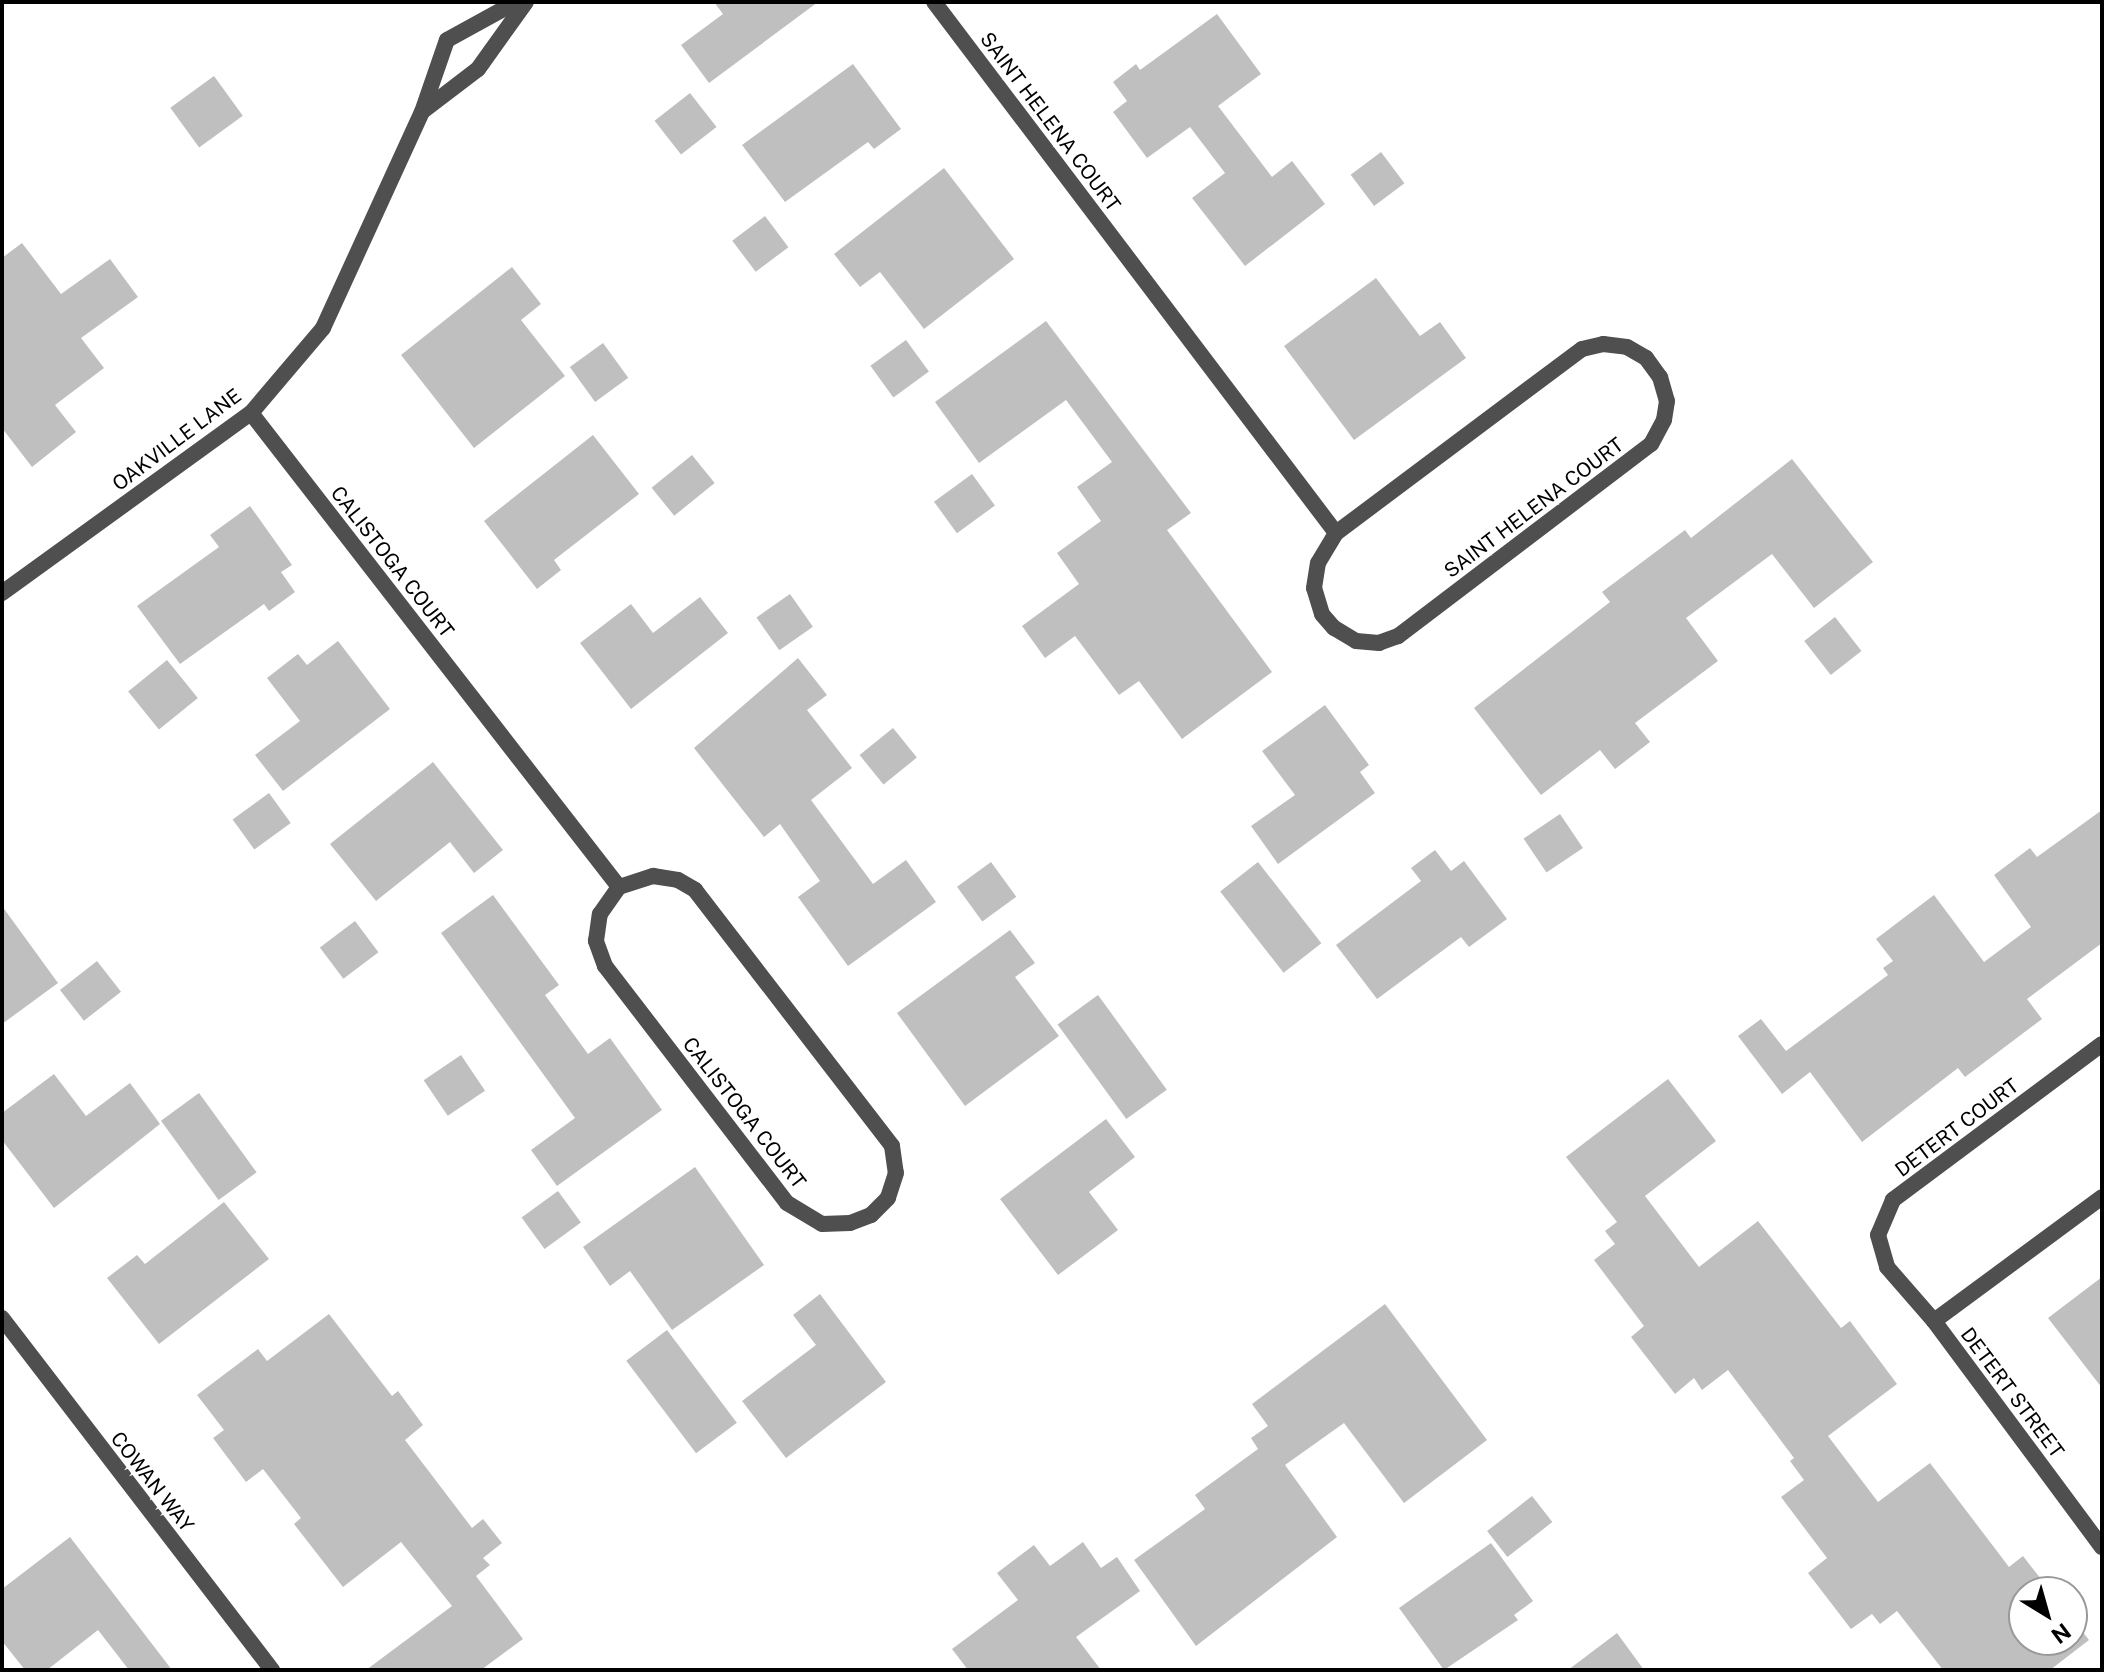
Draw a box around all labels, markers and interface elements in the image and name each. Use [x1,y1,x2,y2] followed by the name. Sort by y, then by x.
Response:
[975,28,1125,216] street label: SAINT HELENA COURT
[108,384,246,496] street label: OAKVILLE LANE
[1440,433,1628,583] street label: SAINT HELENA COURT
[325,482,459,642] street label: CALISTOGA COURT
[677,1033,811,1193] street label: CALISTOGA COURT
[1890,1074,2024,1182] street label: DETERT COURT
[1955,1323,2069,1463] street label: DETERT STREET
[105,1427,199,1537] street label: COWAN WAY
[2008,1576,2088,1656] north arrow
[2047,1618,2076,1649] text: N

